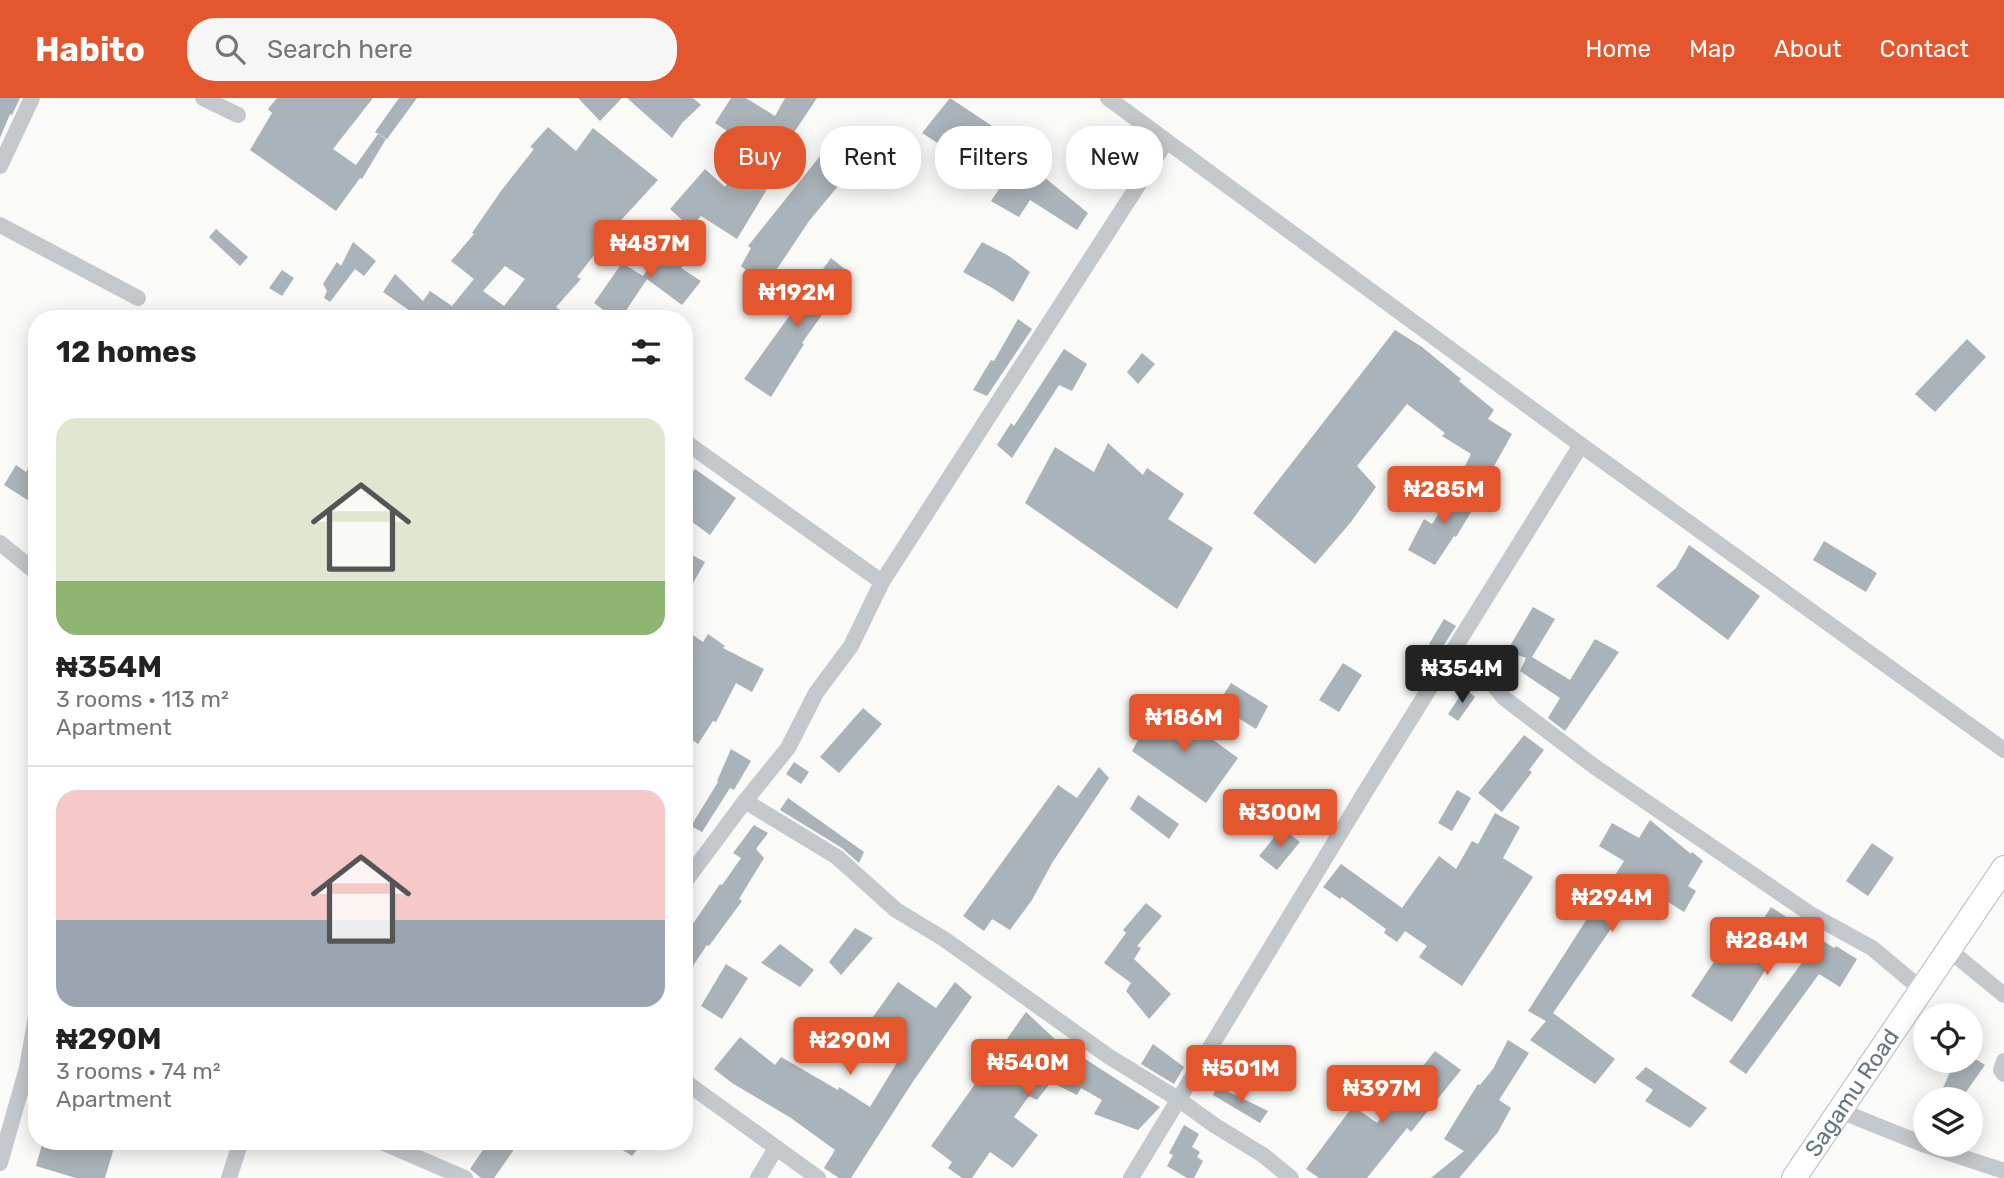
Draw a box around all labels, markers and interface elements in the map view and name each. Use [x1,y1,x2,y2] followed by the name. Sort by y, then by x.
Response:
[187,18,677,81] search box
[35,30,145,69] text: Habito
[211,30,249,68] icon: search
[267,34,413,65] text: Search here
[1585,35,1651,63] text: Home
[1689,35,1736,63] text: Map
[1774,35,1842,63] text: About
[1880,35,1969,63] text: Contact
[714,126,806,189] chip: Buy
[820,126,921,189] chip: Rent
[935,126,1052,189] chip: Filters
[1066,126,1163,189] chip: New
[601,220,699,280] pin: ₦487M
[610,229,690,257] text: ₦487M
[748,270,846,329] pin: ₦192M
[759,278,835,306] text: ₦192M
[627,333,665,371] icon: filters
[56,334,197,370] text: 12 homes
[298,464,424,590] icon: home
[1395,466,1493,526] pin: ₦285M
[1403,475,1485,503] text: ₦285M
[1413,646,1511,705] pin: ₦354M
[56,649,162,685] text: ₦354M
[1421,654,1503,682] text: ₦354M
[56,685,229,713] text: 3 rooms · 113 m²
[1135,694,1233,754] pin: ₦186M
[1145,703,1223,731] text: ₦186M
[56,713,172,741] text: Apartment
[1231,790,1329,849] pin: ₦300M
[1239,798,1321,826] text: ₦300M
[298,836,424,962] icon: home
[1563,874,1661,934] pin: ₦294M
[1572,883,1652,911] text: ₦294M
[1718,918,1816,977] pin: ₦284M
[1726,926,1808,954] text: ₦284M
[1913,1003,1983,1157] map controls
[1913,1003,1983,1073] button: locate
[801,1018,899,1077] pin: ₦290M
[56,1021,162,1057] text: ₦290M
[1799,1024,1905,1162] street label: Sagamu Road
[810,1026,891,1054] text: ₦290M
[979,1040,1077,1099] pin: ₦540M
[1192,1046,1290,1105] pin: ₦501M
[987,1048,1069,1076] text: ₦540M
[1202,1054,1280,1082] text: ₦501M
[56,1057,221,1085] text: 3 rooms · 74 m²
[1333,1066,1431,1125] pin: ₦397M
[1343,1074,1421,1102] text: ₦397M
[56,1085,172,1113] text: Apartment
[1913,1087,1983,1157] button: layers

